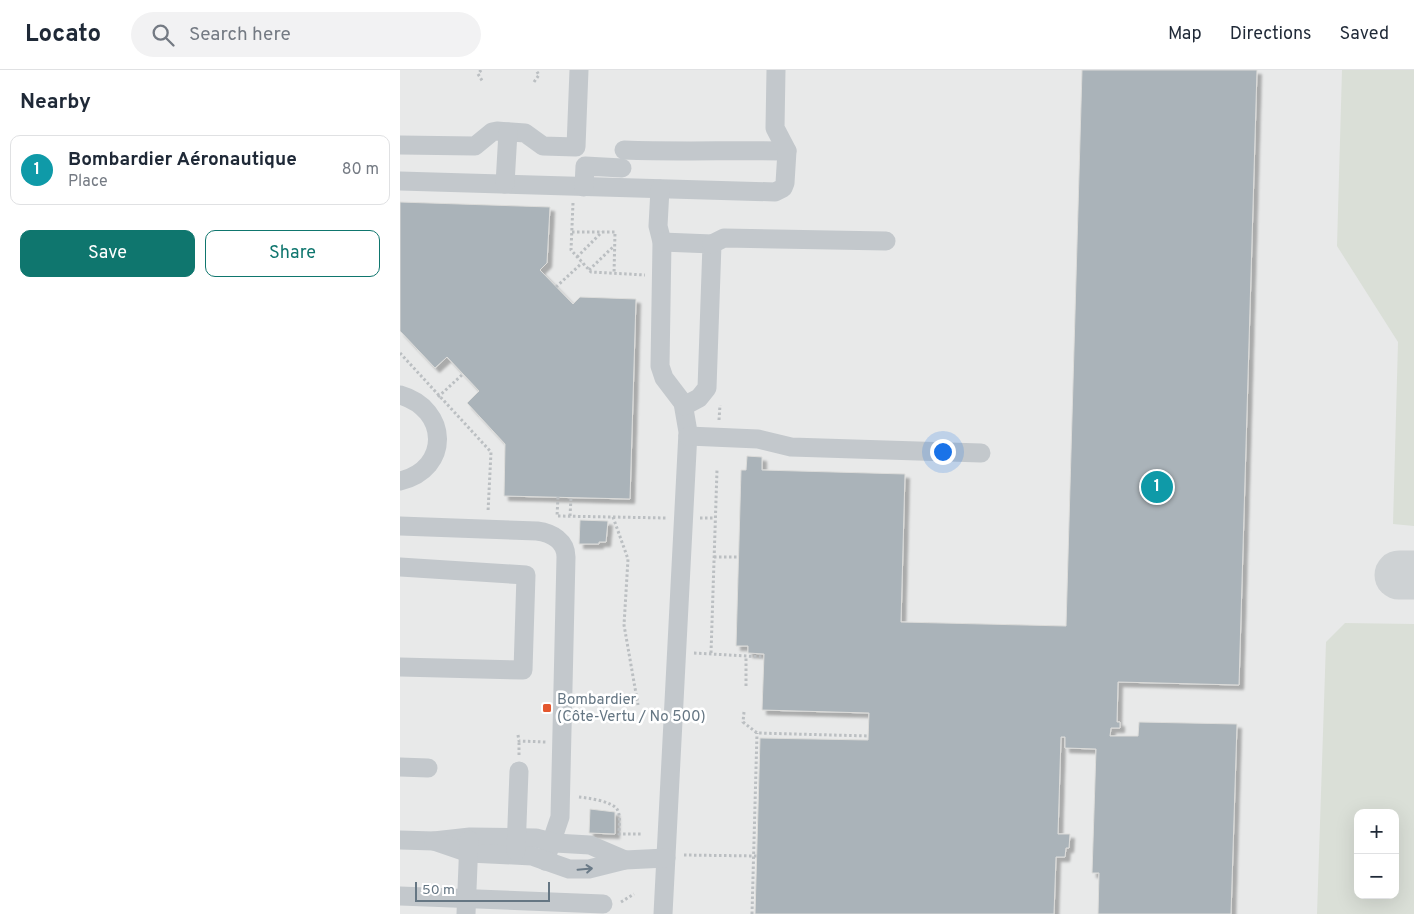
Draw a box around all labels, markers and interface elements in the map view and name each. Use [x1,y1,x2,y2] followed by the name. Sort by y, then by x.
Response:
[131,12,481,57] search box
[25,20,101,50] text: Locato
[149,21,177,49] icon: search
[189,23,291,47] text: Search here
[1168,23,1202,46] text: Map
[1230,23,1312,46] text: Directions
[1340,23,1389,46] text: Saved
[20,89,91,116] text: Nearby
[68,148,297,172] text: Bombardier Aéronautique
[34,160,40,180] text: 1
[342,160,379,180] text: 80 m
[68,172,108,192] text: Place
[20,230,195,277] button: Save
[205,230,380,277] button: Share
[930,439,956,465] your location
[1141,468,1173,506] pin: 1
[557,691,706,727] place label: Bombardier (Côte-Vertu / No 500)
[541,702,553,714] marker: Bombardier (Côte-Vertu / No 500)
[1354,809,1399,899] map controls
[1354,809,1399,854] button: +
[1354,854,1399,899] button: −
[576,864,592,873] one-way arrow
[415,879,550,902] scale bar
[422,882,455,899] text: 50 m

